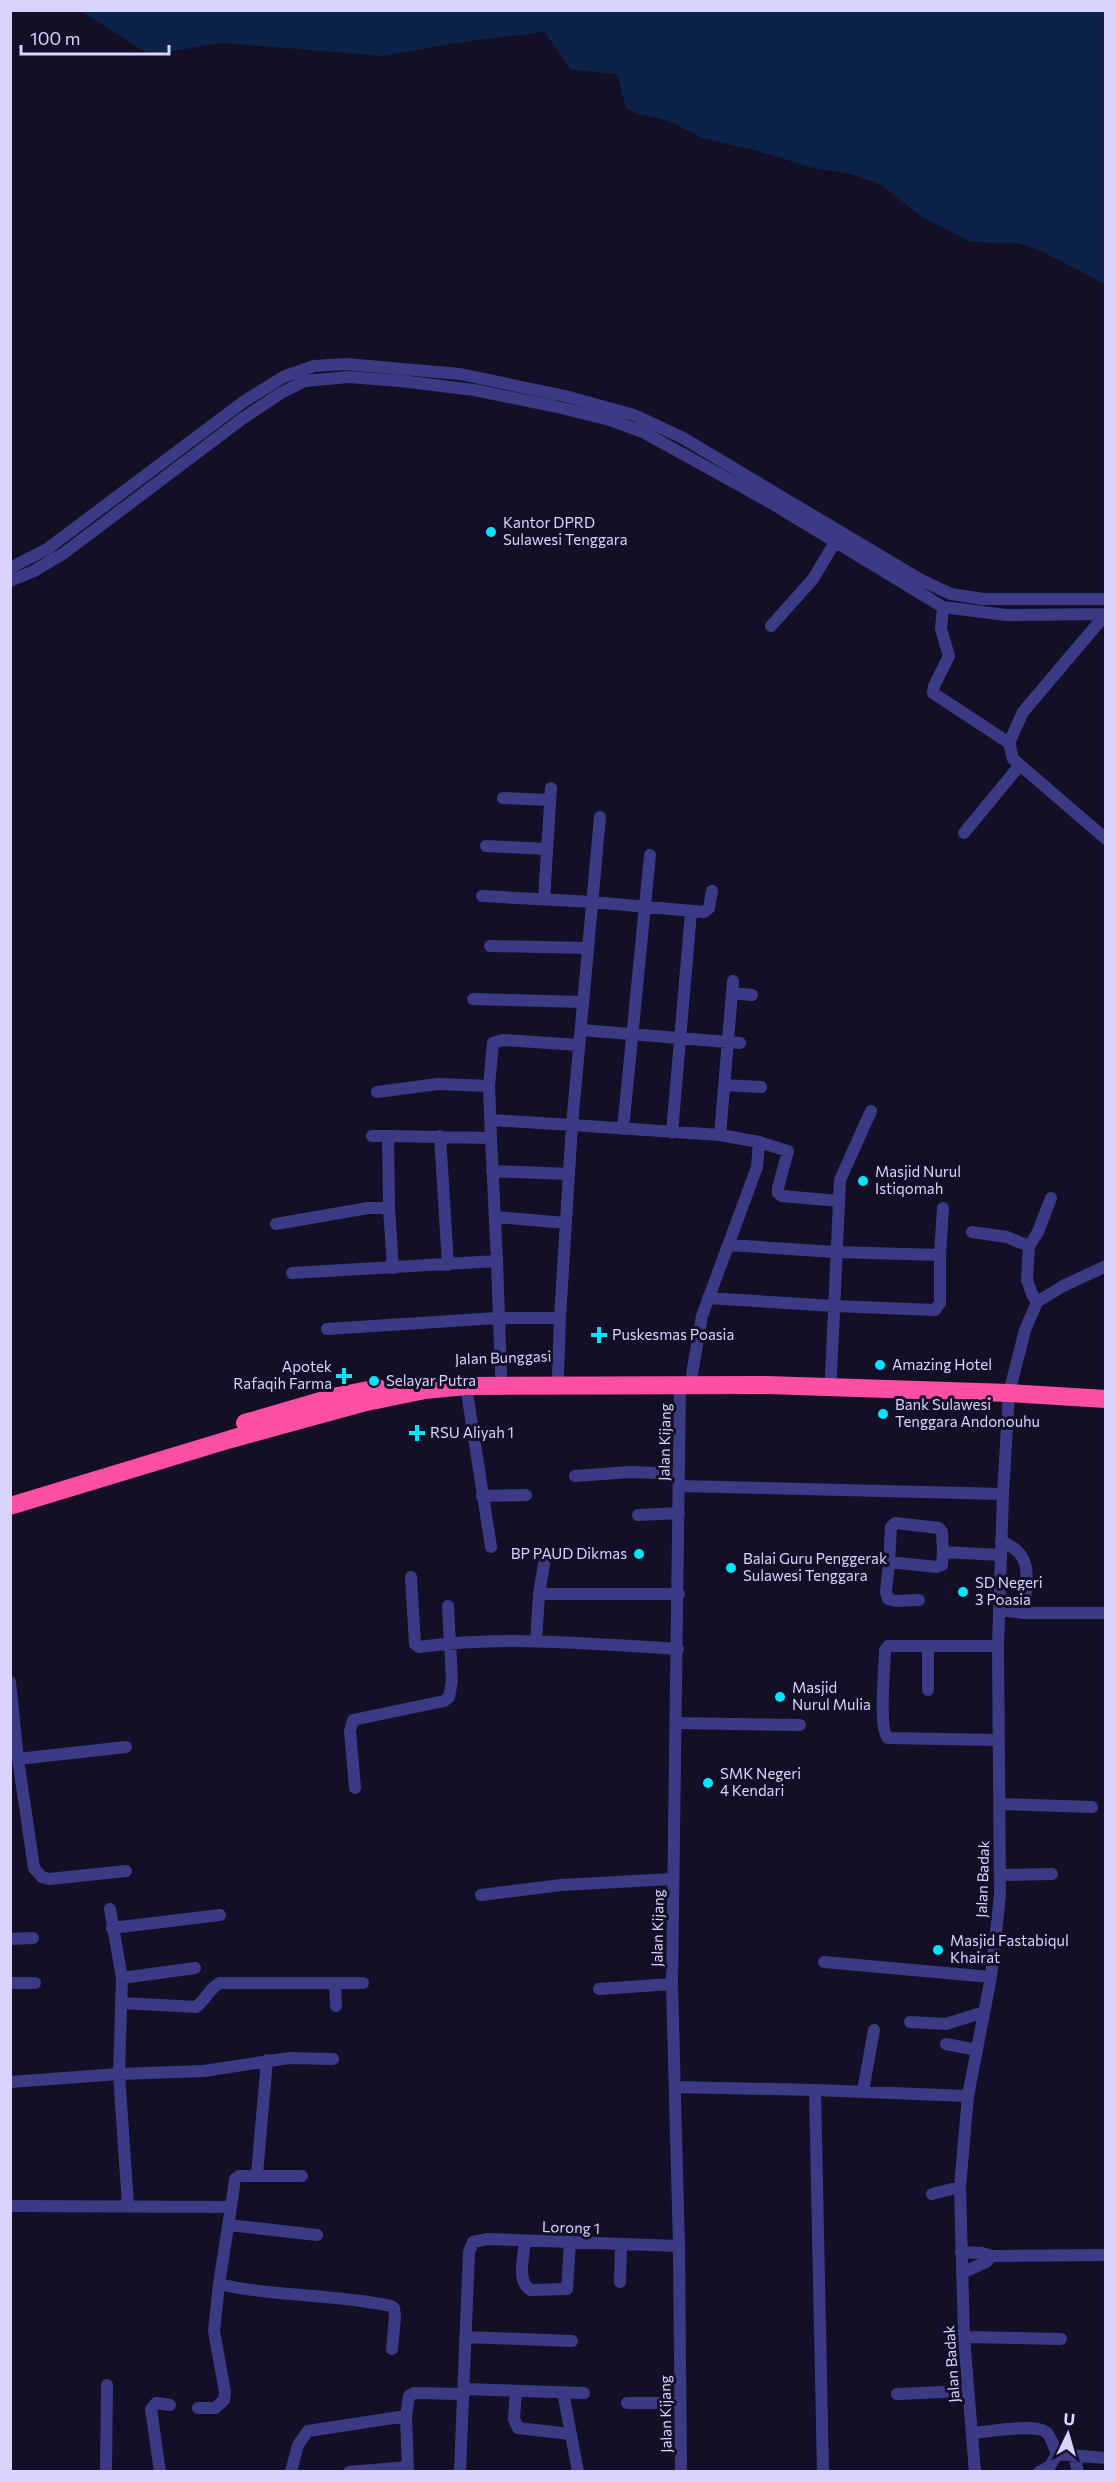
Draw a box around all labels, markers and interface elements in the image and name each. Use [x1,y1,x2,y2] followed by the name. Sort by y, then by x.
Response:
[21,18,170,56] scale bar
[30,27,80,49] text: 100 m
[503,513,628,548] place label: Kantor DPRD Sulawesi Tenggara
[484,525,498,539] marker: Kantor DPRD Sulawesi Tenggara
[875,1162,961,1197] place label: Masjid Nurul Istiqomah
[856,1174,870,1188] marker: Masjid Nurul Istiqomah
[612,1325,734,1343] place label: Puskesmas Poasia
[590,1326,608,1344] marker: Puskesmas Poasia
[454,1346,552,1368] street label: Jalan Bunggasi
[892,1355,992,1373] place label: Amazing Hotel
[233,1357,332,1392] place label: Apotek Rafaqih Farma
[873,1358,887,1372] marker: Amazing Hotel
[337,1369,351,1383] marker: Apotek Rafaqih Farma
[386,1371,476,1389] place label: Selayar Putra
[367,1374,381,1388] marker: Selayar Putra
[895,1395,1040,1430] place label: Bank Sulawesi Tenggara Andonouhu
[654,1403,674,1481] street label: Jalan Kijang
[876,1407,890,1421] marker: Bank Sulawesi Tenggara Andonouhu
[430,1423,514,1441] place label: RSU Aliyah 1
[408,1424,426,1442] marker: RSU Aliyah 1
[511,1544,627,1562] place label: BP PAUD Dikmas
[632,1547,646,1561] marker: BP PAUD Dikmas
[743,1549,887,1584] place label: Balai Guru Penggerak Sulawesi Tenggara
[724,1561,738,1575] marker: Balai Guru Penggerak Sulawesi Tenggara
[975,1573,1043,1608] place label: SD Negeri 3 Poasia
[956,1585,970,1599] marker: SD Negeri 3 Poasia
[792,1678,871,1713] place label: Masjid Nurul Mulia
[773,1690,787,1704] marker: Masjid Nurul Mulia
[720,1764,801,1799] place label: SMK Negeri 4 Kendari
[701,1776,715,1790] marker: SMK Negeri 4 Kendari
[972,1840,992,1918] street label: Jalan Badak
[647,1889,667,1967] street label: Jalan Kijang
[950,1931,1069,1966] place label: Masjid Fastabiqul Khairat
[931,1943,945,1957] marker: Masjid Fastabiqul Khairat
[542,2217,600,2237] street label: Lorong 1
[939,2325,963,2403] street label: Jalan Badak
[655,2375,675,2453] street label: Jalan Kijang
[1038,2404,1098,2464] north arrow
[1063,2409,1076,2429] text: U

